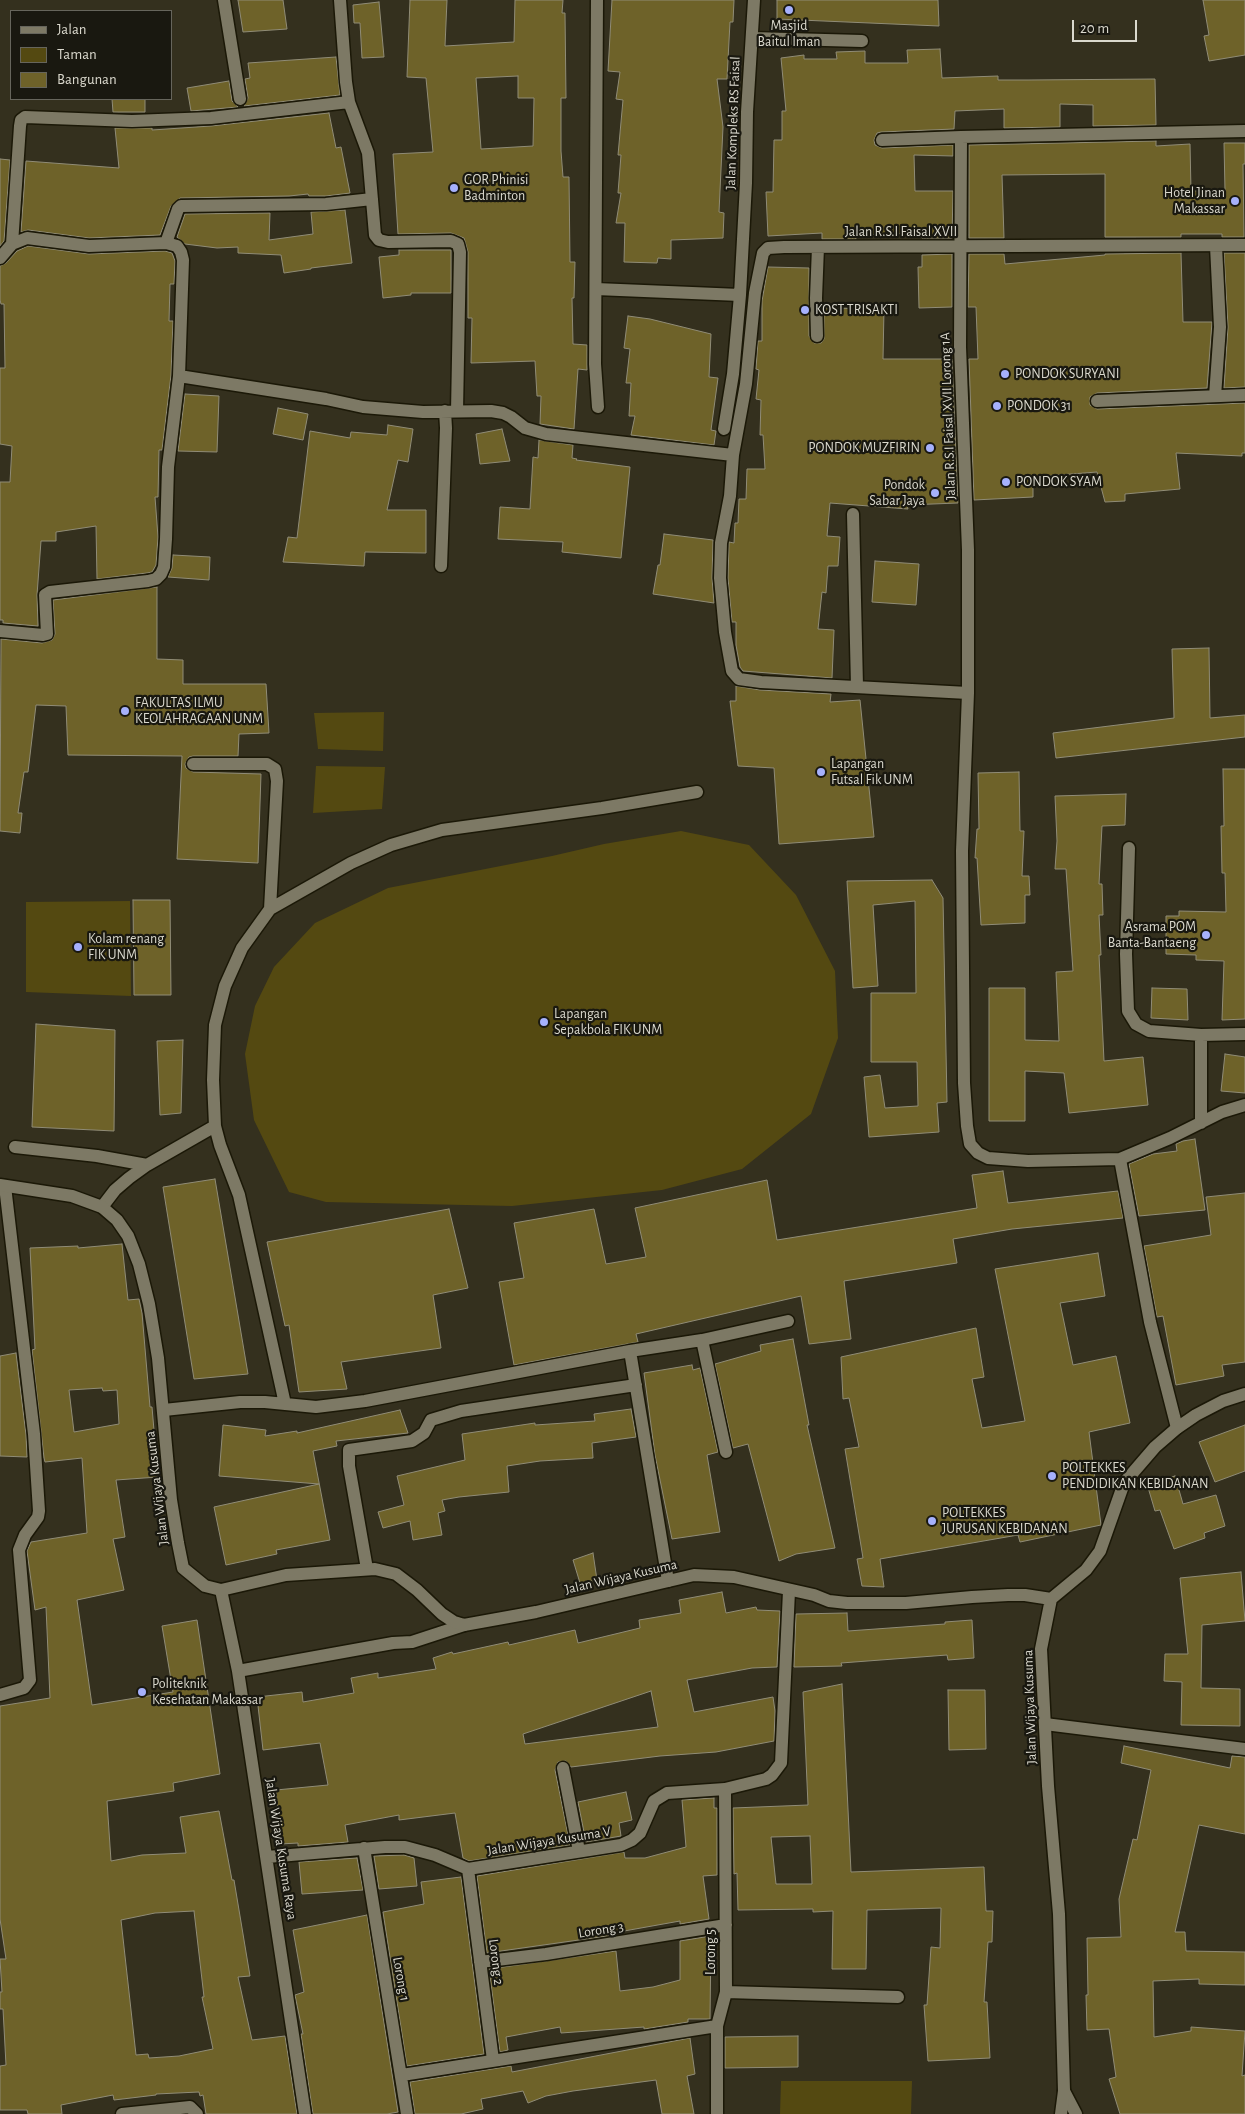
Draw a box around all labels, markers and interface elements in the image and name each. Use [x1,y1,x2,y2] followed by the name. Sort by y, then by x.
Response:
[783,4,795,16] marker: Masjid Baitul Iman
[10,10,172,100] legend
[1075,10,1140,42] scale bar
[757,18,821,50] place label: Masjid Baitul Iman
[1080,21,1109,36] text: 20 m
[57,22,87,37] text: Jalan
[57,47,97,62] text: Taman
[722,56,744,190] street label: Jalan Kompleks RS Faisal
[57,72,117,87] text: Bangunan
[464,172,528,204] place label: GOR Phinisi Badminton
[448,182,460,194] marker: GOR Phinisi Badminton
[1164,185,1225,218] place label: Hotel Jinan Makassar
[1229,195,1241,207] marker: Hotel Jinan Makassar
[845,224,957,240] street label: Jalan R.S.I Faisal XVII
[815,302,898,318] place label: KOST TRISAKTI
[799,304,811,316] marker: KOST TRISAKTI
[937,332,959,500] street label: Jalan R.S.I Faisal XVII Lorong 1A
[1015,366,1119,382] place label: PONDOK SURYANI
[999,368,1011,380] marker: PONDOK SURYANI
[1007,398,1071,414] place label: PONDOK 31
[991,400,1003,412] marker: PONDOK 31
[808,440,920,456] place label: PONDOK MUZFIRIN
[924,442,936,454] marker: PONDOK MUZFIRIN
[1016,474,1102,490] place label: PONDOK SYAM
[1000,476,1012,488] marker: PONDOK SYAM
[869,477,925,510] place label: Pondok Sabar Jaya
[929,487,941,499] marker: Pondok Sabar Jaya
[135,695,263,728] place label: FAKULTAS ILMU KEOLAHRAGAAN UNM
[119,705,131,717] marker: FAKULTAS ILMU KEOLAHRAGAAN UNM
[831,756,913,789] place label: Lapangan Futsal Fik UNM
[815,766,827,778] marker: Lapangan Futsal Fik UNM
[1108,919,1196,952] place label: Asrama POM Banta-Bantaeng
[1200,929,1212,941] marker: Asrama POM Banta-Bantaeng
[88,931,164,964] place label: Kolam renang FIK UNM
[72,941,84,953] marker: Kolam renang FIK UNM
[554,1006,662,1038] place label: Lapangan Sepakbola FIK UNM
[538,1016,550,1028] marker: Lapangan Sepakbola FIK UNM
[142,1430,172,1546] street label: Jalan Wijaya Kusuma
[1062,1460,1209,1492] place label: POLTEKKES PENDIDIKAN KEBIDANAN
[1046,1470,1058,1482] marker: POLTEKKES PENDIDIKAN KEBIDANAN
[942,1505,1068,1538] place label: POLTEKKES JURUSAN KEBIDANAN
[926,1515,938,1527] marker: POLTEKKES JURUSAN KEBIDANAN
[563,1556,679,1598] street label: Jalan Wijaya Kusuma
[1020,1649,1040,1765] street label: Jalan Wijaya Kusuma
[152,1676,263,1708] place label: Politeknik Kesehatan Makassar
[136,1686,148,1698] marker: Politeknik Kesehatan Makassar
[262,1777,300,1921] street label: Jalan Wijaya Kusuma Raya
[486,1823,612,1859] street label: Jalan Wijaya Kusuma V
[577,1918,625,1942] street label: Lorong 3
[703,1929,719,1975] street label: Lorong 5
[485,1938,507,1986] street label: Lorong 2
[389,1955,413,2003] street label: Lorong 1

